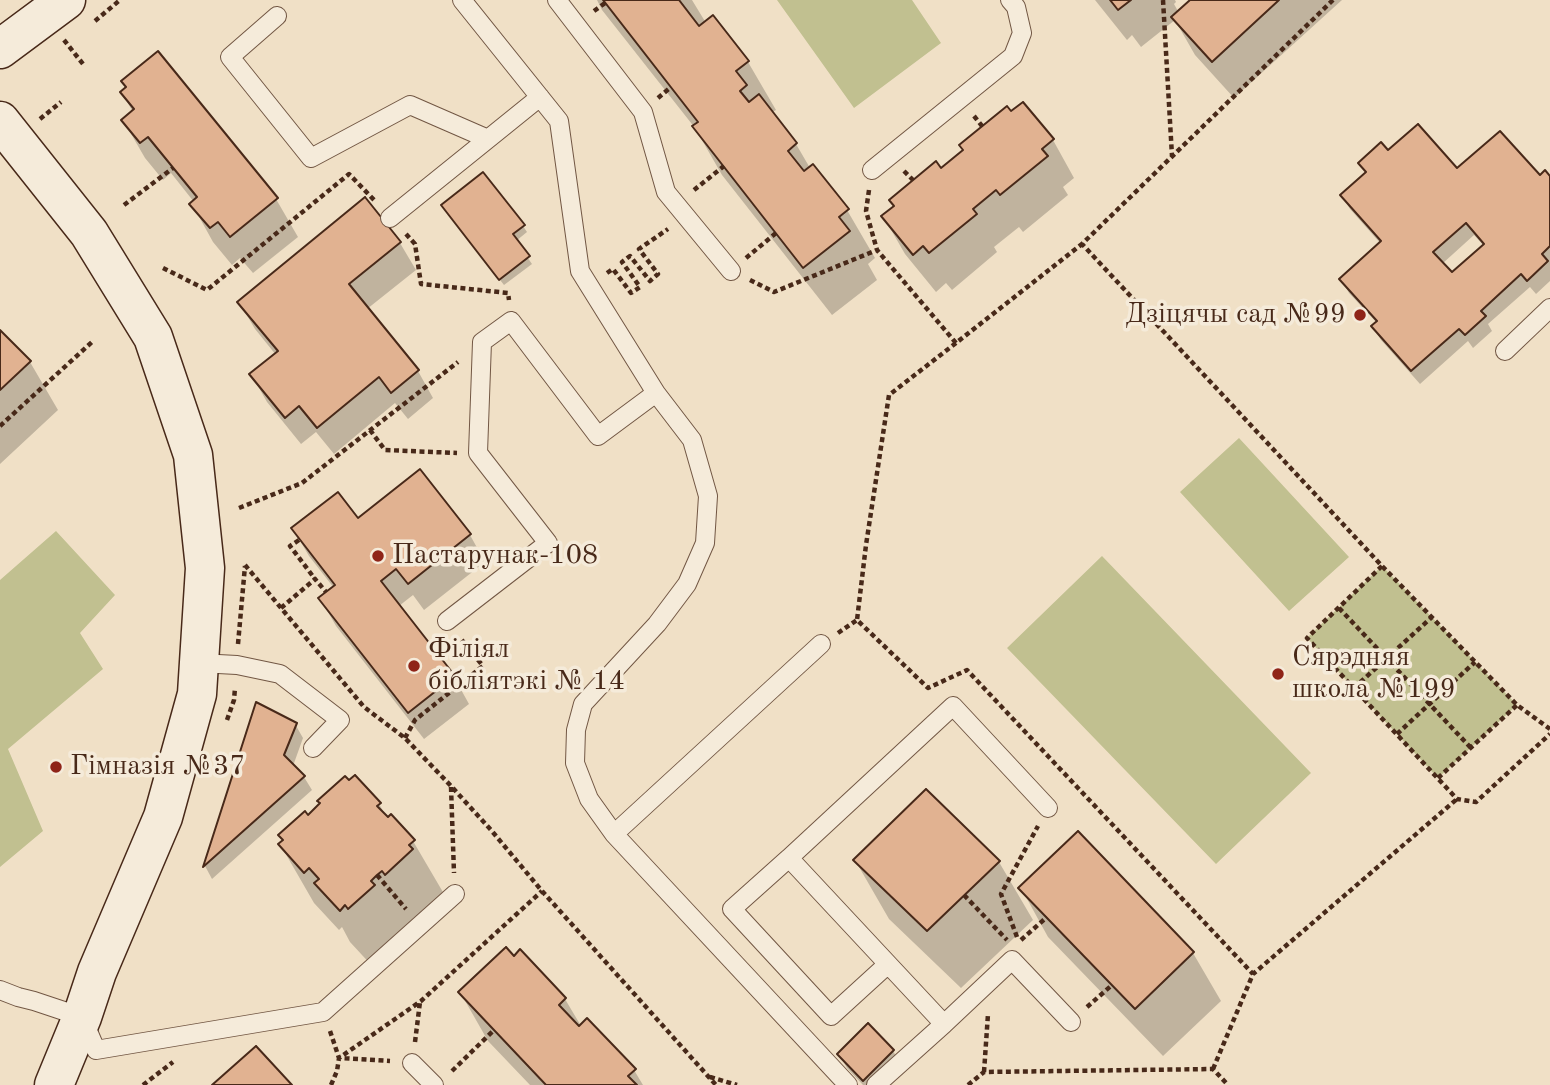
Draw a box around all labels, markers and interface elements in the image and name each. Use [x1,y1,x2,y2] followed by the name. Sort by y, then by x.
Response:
[1125,298,1346,332] place label: Дзіцячы сад №99
[1352,307,1368,323] marker: Дзіцячы сад №99
[392,539,598,573] place label: Пастарунак-108
[370,548,386,564] marker: Пастарунак-108
[428,633,625,699] place label: Філіял бібліятэкі № 14
[1292,641,1456,707] place label: Сярэдняя школа №199
[406,658,422,674] marker: Філіял бібліятэкі № 14
[1270,666,1286,682] marker: Сярэдняя школа №199
[70,750,246,784] place label: Гімназія №37
[48,759,64,775] marker: Гімназія №37

